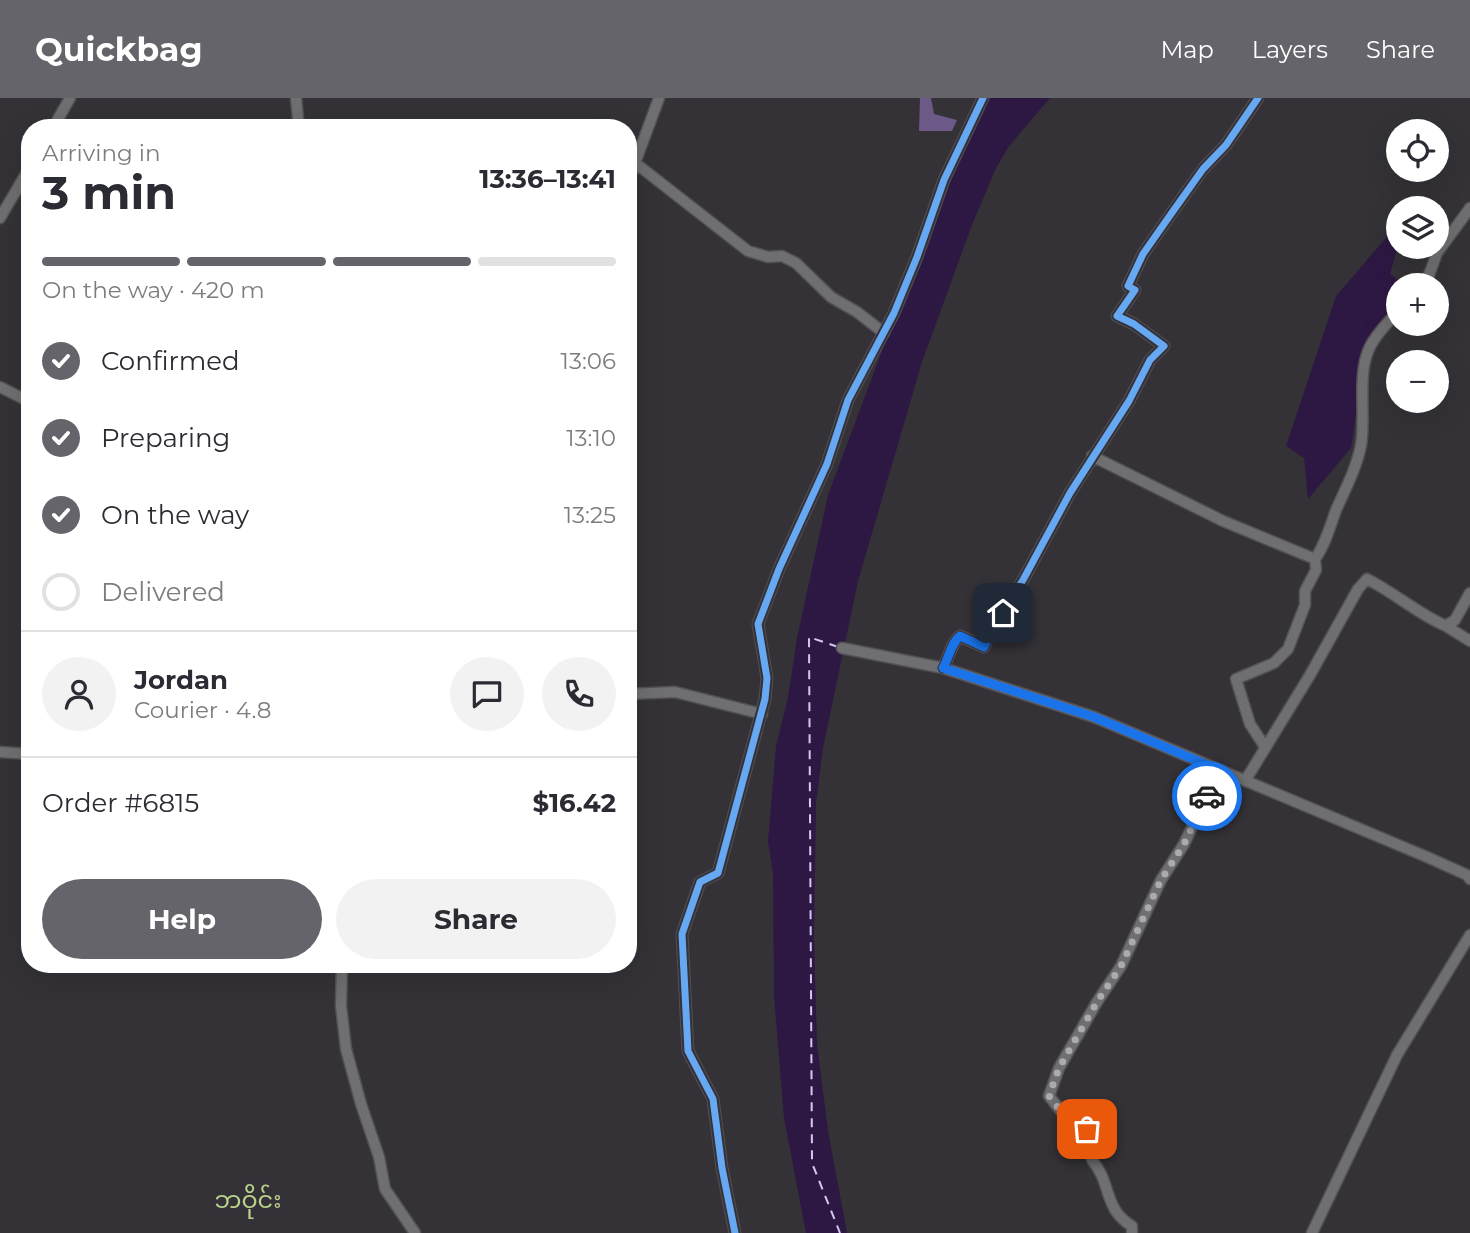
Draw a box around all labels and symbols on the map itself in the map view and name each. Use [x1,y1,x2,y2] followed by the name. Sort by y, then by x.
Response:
[973,583,1033,643] pin
[1172,761,1242,831] courier
[1057,1099,1117,1159] pin
[214,1184,282,1219] district label: ဘဝိုင်း

